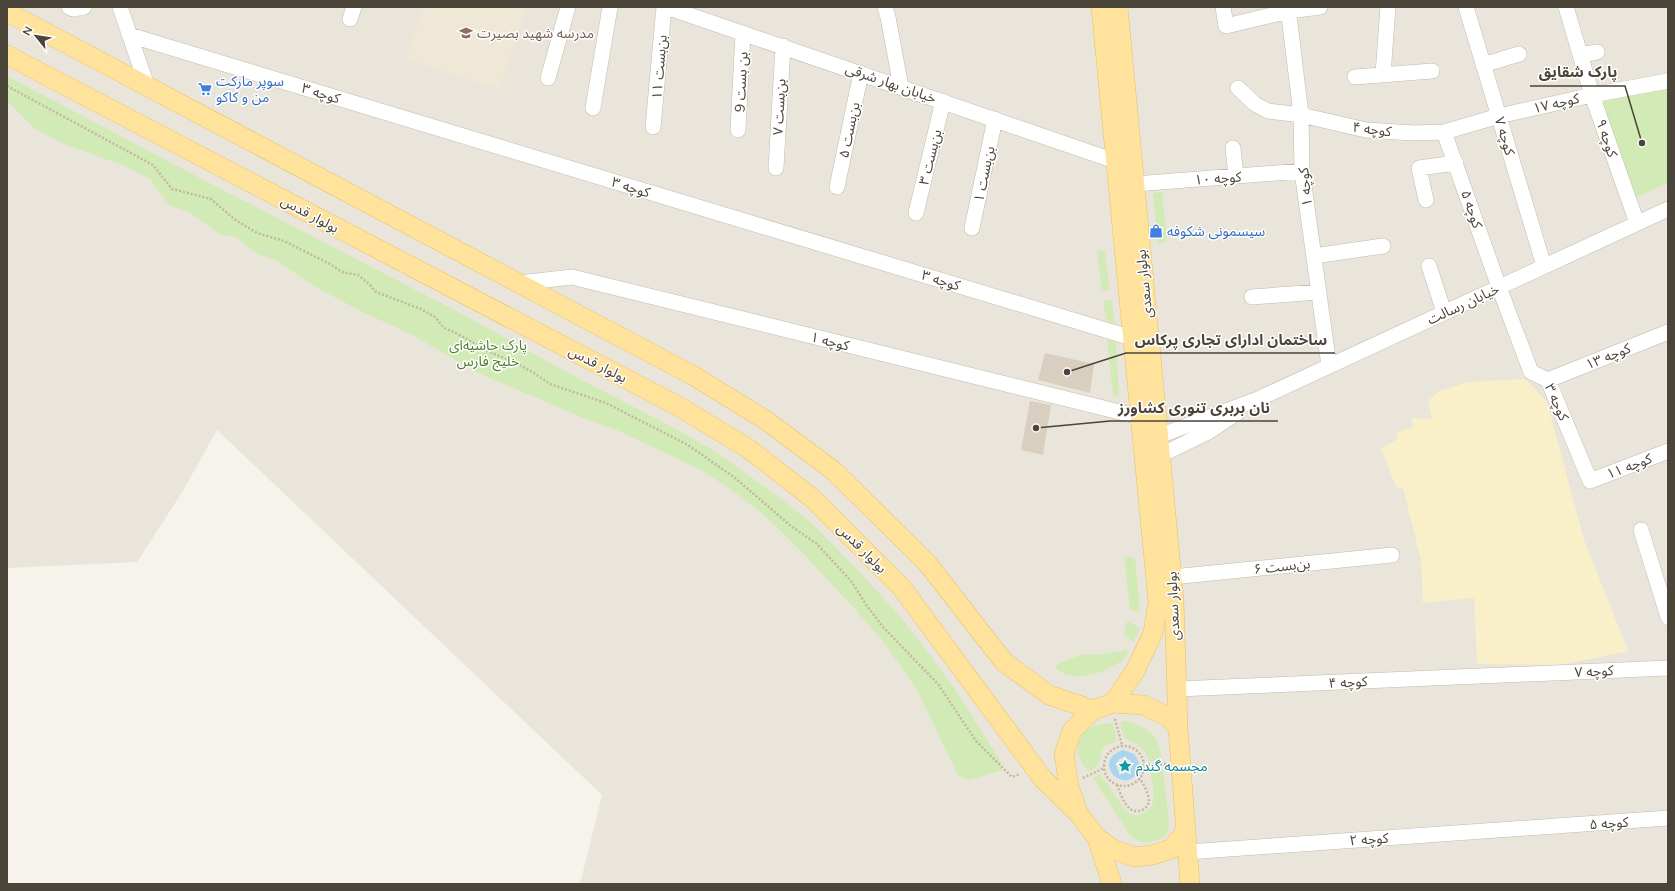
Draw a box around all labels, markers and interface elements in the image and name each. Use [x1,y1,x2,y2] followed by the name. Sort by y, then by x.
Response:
[16,16,56,56] north arrow
[19,24,35,38] text: N
[477,24,594,42] place label: مدرسه شهید بصیرت
[458,25,474,41] school or university icon: مدرسه شهید بصیرت
[647,34,671,100] street label: بن‌بست ۱۱
[730,51,752,113] street label: بن بست 9
[843,59,939,107] street label: خیابان بهار شرقی
[1530,59,1625,86] callout: پارک شقایق
[1539,62,1617,82] text: پارک شقایق
[216,72,284,106] place label: سوپر مارکت من و کاکو
[769,78,789,136] street label: بن‌بست ۷
[299,79,343,108] street label: کوچه ۳
[197,81,213,97] supermarket icon: سوپر مارکت من و کاکو
[1531,89,1581,118] street label: کوچه ۱۷
[834,100,864,160] street label: بن‌بست ۵
[1490,115,1519,158] street label: کوچه ۷
[1591,117,1622,160] street label: کوچه ۹
[1351,118,1393,141] street label: کوچه ۴
[914,127,946,187] street label: بن‌بست ۳
[969,144,999,204] street label: بن‌بست ۱
[1294,166,1317,207] street label: کوچه ۱
[1194,167,1242,190] street label: کوچه ۱۰
[609,173,653,202] street label: کوچه ۳
[1456,188,1487,231] street label: کوچه ۵
[278,191,342,237] street label: بولوار قدس
[1167,222,1265,240] place label: سیسمونی شکوفه
[1148,223,1164,239] shop icon: سیسمونی شکوفه
[1131,248,1157,319] street label: بولوار سعدی
[919,266,963,295] street label: کوچه ۳
[1424,279,1502,329] street label: خیابان رسالت
[1126,326,1335,353] callout: ساختمان ادارای تجاری پرکاس
[809,328,851,356] street label: کوچه ۱
[1135,330,1327,350] text: ساختمان ادارای تجاری پرکاس
[449,336,527,372] park label: پارک حاشیه‌ای خلیج فارس
[1583,339,1634,374] street label: کوچه ۱۳
[566,342,631,387] street label: بولوار قدس
[1540,380,1573,424] street label: کوچه ۳
[1110,394,1278,421] callout: نان بربری تنوری کشاورز
[1117,398,1270,417] text: نان بربری تنوری کشاورز
[1604,449,1655,484] street label: کوچه ۱۱
[833,519,891,577] street label: بولوار قدس
[1253,554,1311,578] street label: بن‌بست ۶
[1162,571,1184,641] street label: بولوار سعدی
[1574,661,1614,682] street label: کوچه ۷
[1328,672,1368,693] street label: کوچه ۴
[1136,757,1208,777] place label: مجسمه گندم
[1117,758,1133,774] place icon: مجسمه گندم
[1589,813,1629,834] street label: کوچه ۵
[1349,829,1389,850] street label: کوچه ۲

